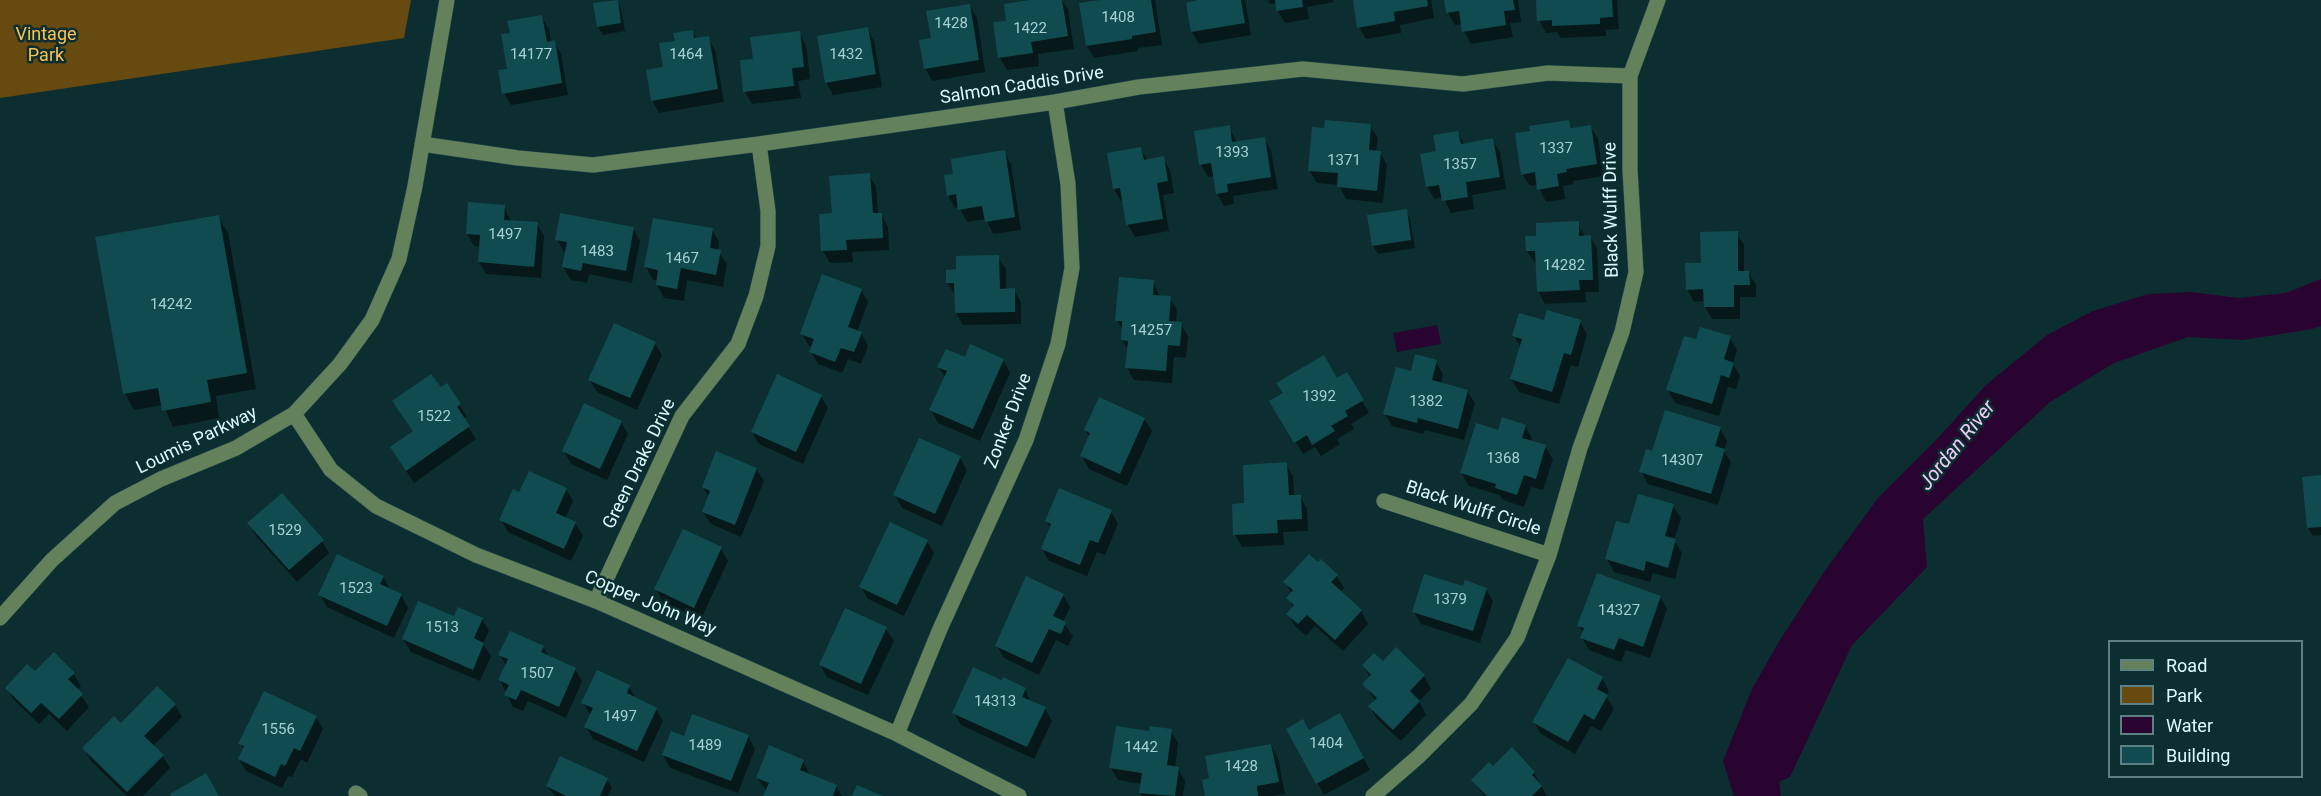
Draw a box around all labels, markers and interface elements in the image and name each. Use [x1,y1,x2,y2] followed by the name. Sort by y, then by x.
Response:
[1101,9,1135,27] house number: 1408
[934,15,968,33] house number: 1428
[1013,20,1047,38] house number: 1422
[15,24,77,66] park label: Vintage Park
[510,46,552,64] house number: 14177
[669,46,703,64] house number: 1464
[829,46,863,64] house number: 1432
[938,62,1106,110] street label: Salmon Caddis Drive
[1539,140,1573,158] house number: 1337
[1600,142,1624,278] street label: Black Wulff Drive
[1215,144,1249,162] house number: 1393
[1327,152,1361,170] house number: 1371
[1443,156,1477,174] house number: 1357
[488,226,522,244] house number: 1497
[580,243,614,261] house number: 1483
[665,250,699,268] house number: 1467
[1543,257,1585,275] house number: 14282
[150,296,192,314] house number: 14242
[1130,322,1172,340] house number: 14257
[981,370,1037,472] street label: Zonker Drive
[1302,388,1336,406] house number: 1392
[1409,393,1443,411] house number: 1382
[599,395,681,533] street label: Green Drake Drive
[1915,396,2001,496] water label: Jordan River
[133,402,261,480] street label: Loumis Parkway
[417,408,451,426] house number: 1522
[1486,450,1520,468] house number: 1368
[1661,452,1703,470] house number: 14307
[1403,477,1543,541] street label: Black Wulff Circle
[268,522,302,540] house number: 1529
[581,567,719,641] street label: Copper John Way
[339,580,373,598] house number: 1523
[1433,591,1467,609] house number: 1379
[1598,602,1640,620] house number: 14327
[425,619,459,637] house number: 1513
[2108,640,2303,778] legend
[2166,655,2207,676] text: Road
[520,665,554,683] house number: 1507
[2166,685,2202,706] text: Park
[974,693,1016,711] house number: 14313
[603,708,637,726] house number: 1497
[2166,715,2213,736] text: Water
[261,721,295,739] house number: 1556
[1309,735,1343,753] house number: 1404
[688,737,722,755] house number: 1489
[1124,739,1158,757] house number: 1442
[2166,745,2230,766] text: Building
[1224,758,1258,776] house number: 1428

